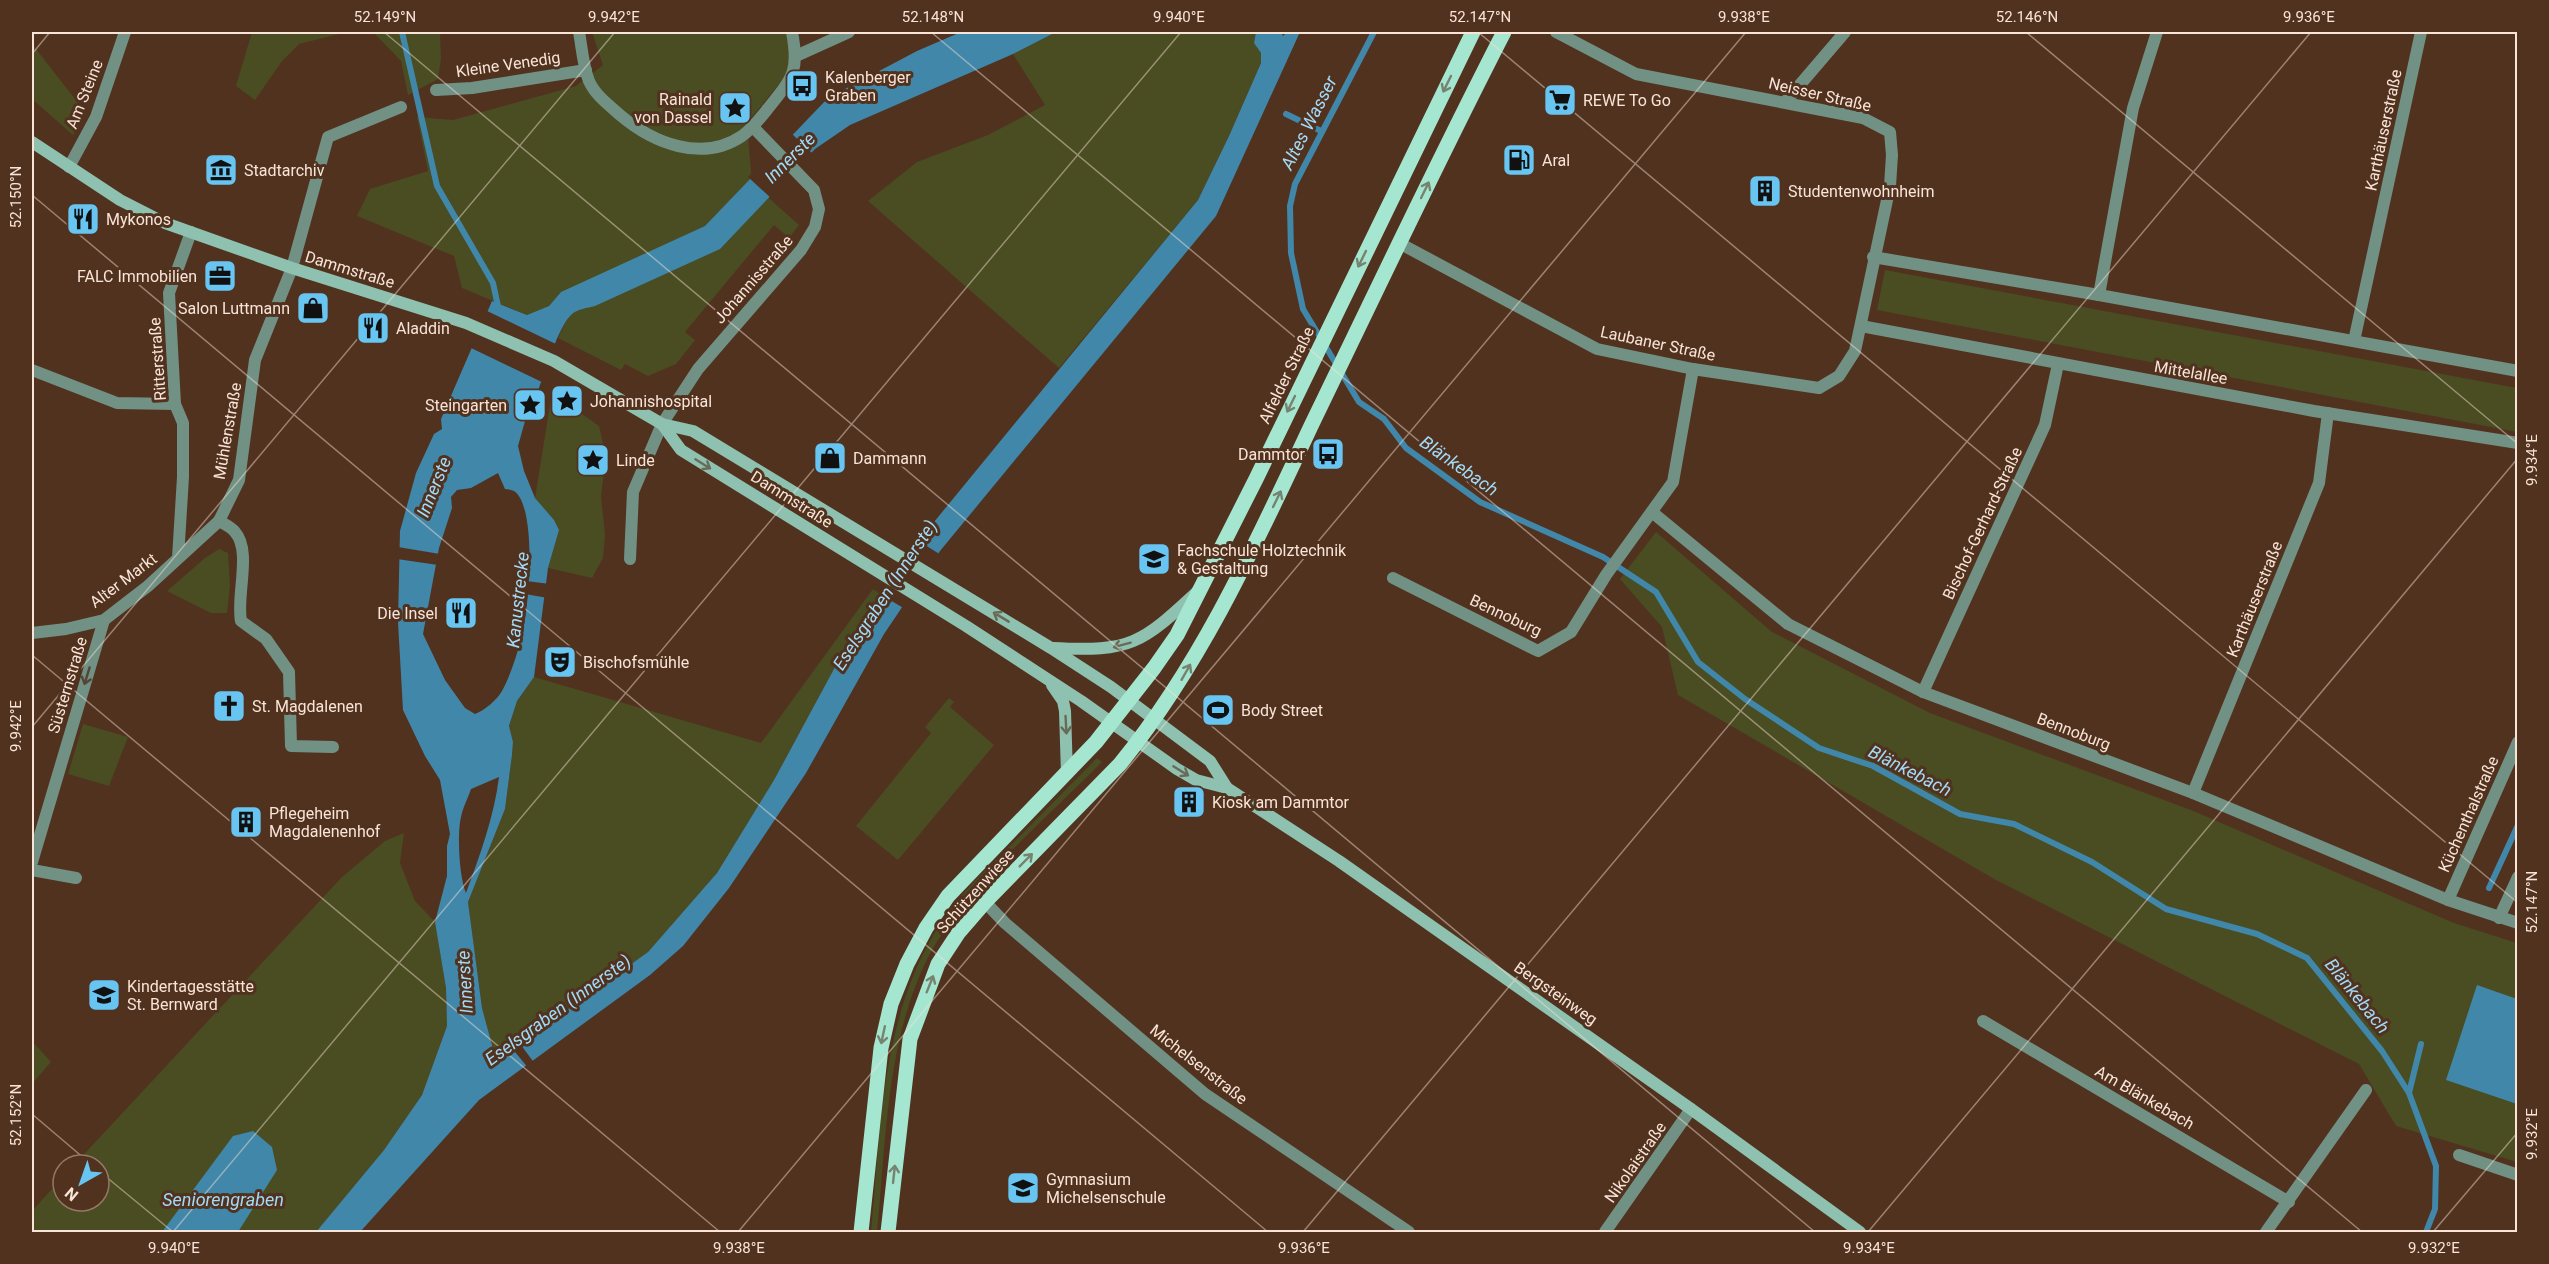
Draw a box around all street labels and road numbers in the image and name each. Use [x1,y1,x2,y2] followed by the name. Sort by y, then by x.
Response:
[455,48,561,81] street label: Kleine Venedig
[62,57,107,132] street label: Am Steine
[2361,68,2406,193] street label: Karthäuserstraße
[1767,73,1873,116] street label: Neisser Straße
[710,231,797,327] street label: Johannisstraße
[303,247,397,292] street label: Dammstraße
[145,317,170,401] street label: Ritterstraße
[1599,322,1717,365] street label: Laubaner Straße
[1255,324,1318,427] street label: Alfelder Straße
[2153,357,2229,388] street label: Mittelallee
[210,381,245,481] street label: Mühlenstraße
[1939,444,2026,602] street label: Bischof-Gerhard-Straße
[747,467,836,532] street label: Dammstraße
[2223,538,2286,660] street label: Karthäuserstraße
[86,549,161,612] street label: Alter Markt
[1467,591,1545,640] street label: Bennoburg
[44,635,91,736] street label: Süsternstraße
[2034,709,2113,754] street label: Bennoburg
[2434,753,2503,875] street label: Küchenthalstraße
[933,845,1018,937] street label: Schützenwiese
[1511,958,1601,1029] street label: Bergsteinweg
[1146,1020,1251,1108] street label: Michelsenstraße
[2092,1061,2198,1133] street label: Am Blänkebach
[1601,1118,1670,1206] street label: Nikolaistraße

